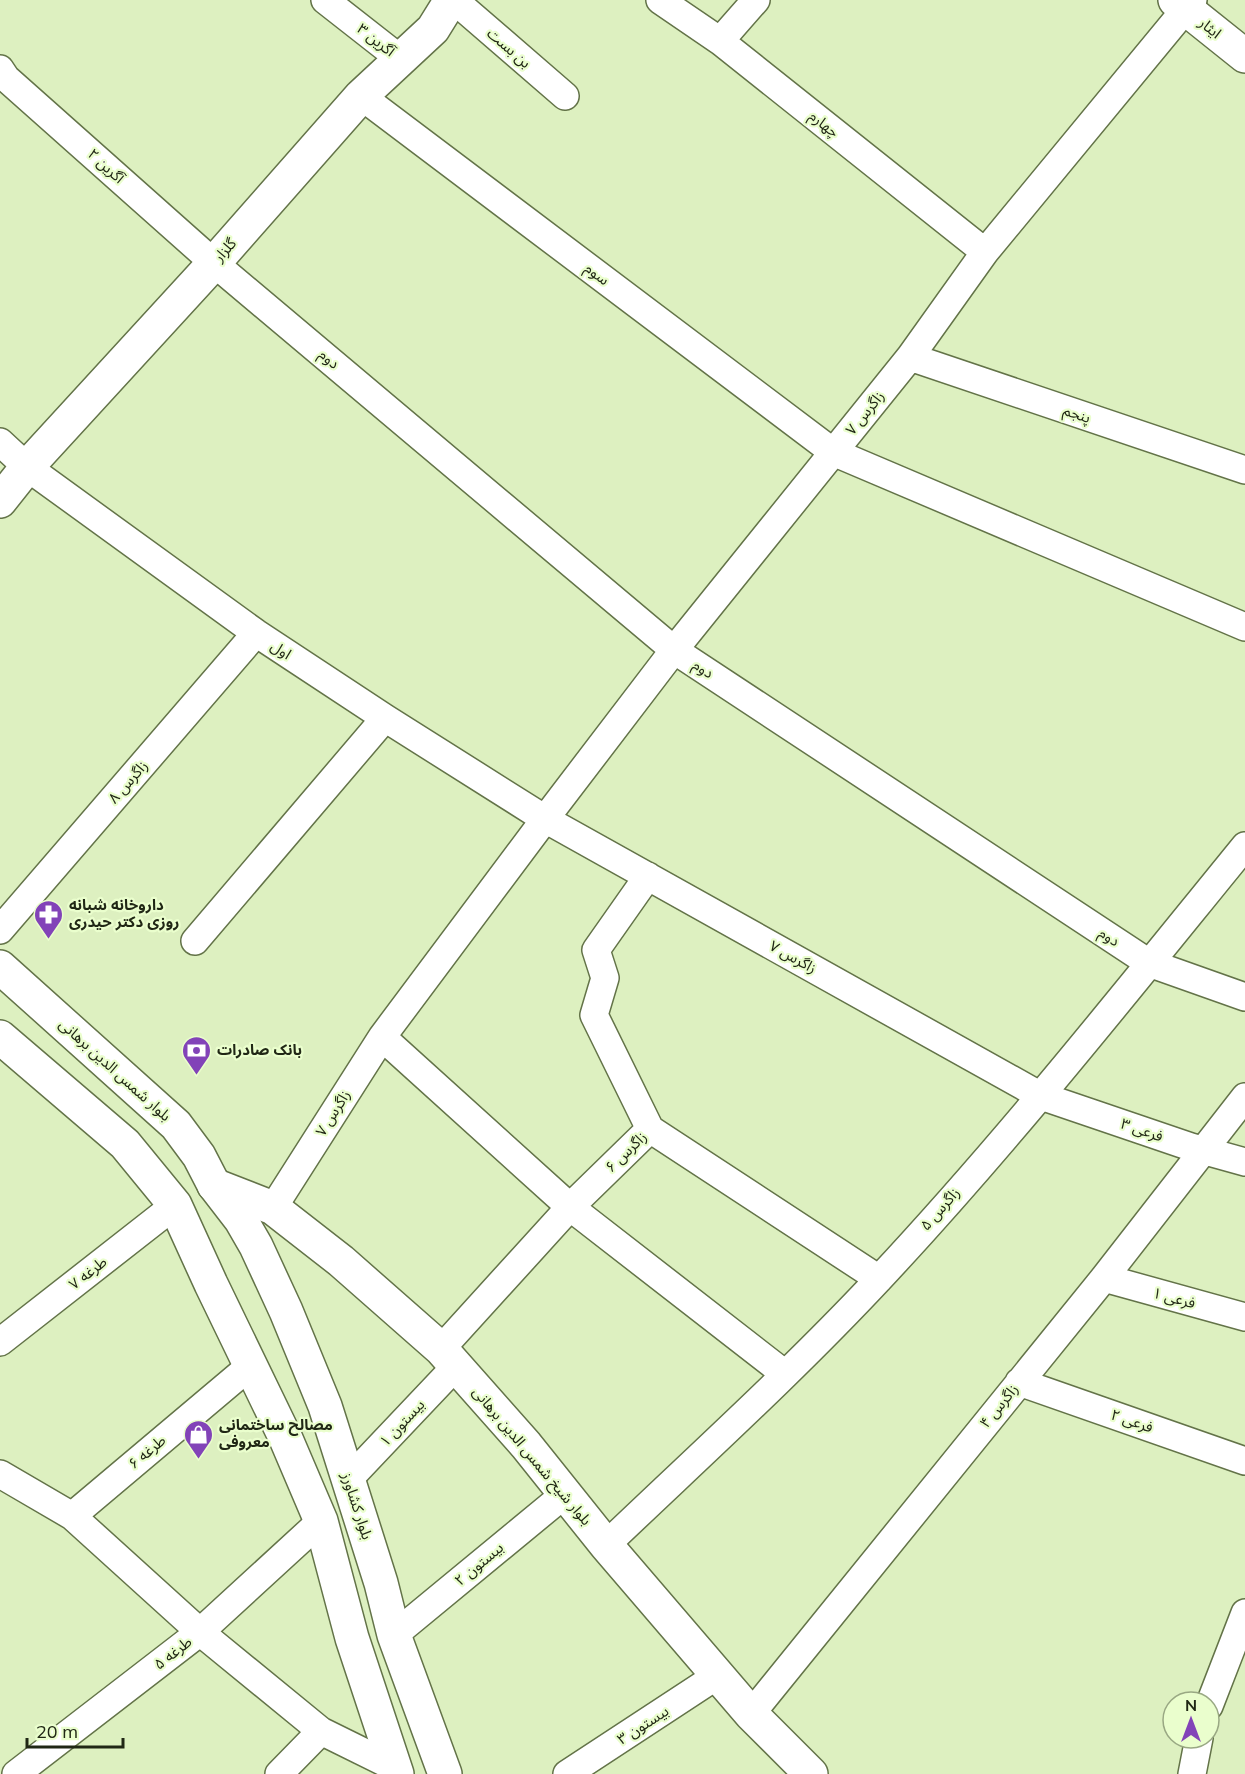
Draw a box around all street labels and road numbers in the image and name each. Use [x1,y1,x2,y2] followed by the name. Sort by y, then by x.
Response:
[1194,12,1225,42] street label: ایثار
[353,19,400,61] street label: آگرین ۳
[483,23,535,72] street label: بن بست
[804,106,843,143] street label: چهارم
[84,144,129,188] street label: آگرین ۲
[208,233,241,266] street label: گلزار
[580,258,614,291] street label: سوم
[314,345,344,374] street label: دوم
[841,387,888,438] street label: زاگرس ۷
[1060,400,1093,429] street label: پنجم
[267,636,295,663] street label: اول
[688,655,717,684] street label: دوم
[104,756,152,807] street label: زاگرس ۸
[1094,923,1123,952] street label: دوم
[766,936,820,977] street label: زاگرس ۷
[55,1014,175,1125] street label: بلوار شمس الدین برهانی
[311,1086,354,1139] street label: زاگرس ۷
[1119,1113,1166,1146] street label: فرعی ۳
[601,1127,651,1176] street label: زاگرس ۶
[916,1183,964,1234] street label: زاگرس ۵
[65,1252,111,1293] street label: طرغه ۷
[1151,1283,1198,1312] street label: فرعی ۱
[975,1380,1022,1431] street label: ۴ زاگرس
[466,1382,596,1531] street label: بلوار شیخ شمس الدین برهانی
[375,1395,428,1450] street label: بیستون ۱
[1109,1404,1156,1437] street label: فرعی ۲
[124,1430,169,1473] street label: طرغه ۶
[337,1469,377,1542] street label: بلوار کشاورز
[450,1538,507,1589] street label: بیستون ۲
[150,1632,196,1673] street label: طرغه ۵
[613,1701,672,1748] street label: بیستون ۳

